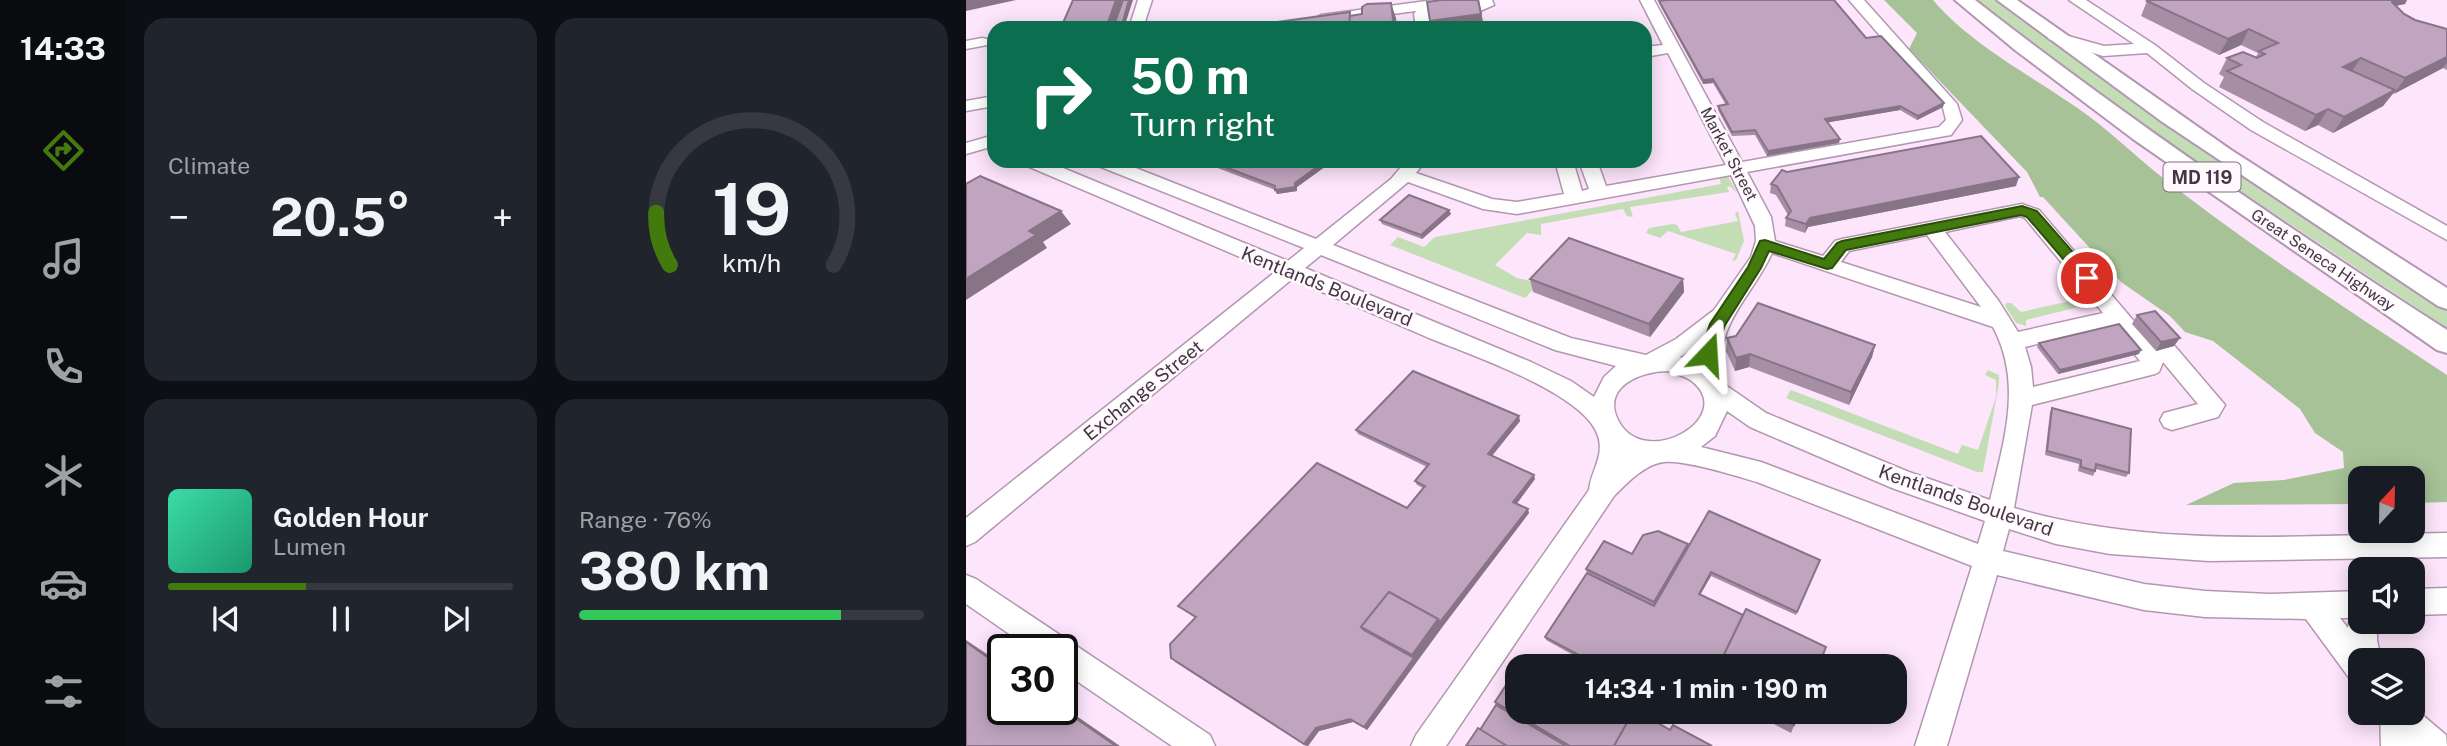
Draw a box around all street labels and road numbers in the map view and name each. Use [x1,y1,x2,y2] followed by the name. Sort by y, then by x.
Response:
[1696,104,1762,204] street label: Market Street
[2164,162,2240,192] road number: MD 119
[2247,205,2399,315] street label: Great Seneca Highway
[1238,242,1416,330] street label: Kentlands Boulevard
[1079,335,1207,445] street label: Exchange Street
[1876,460,2056,540] street label: Kentlands Boulevard

